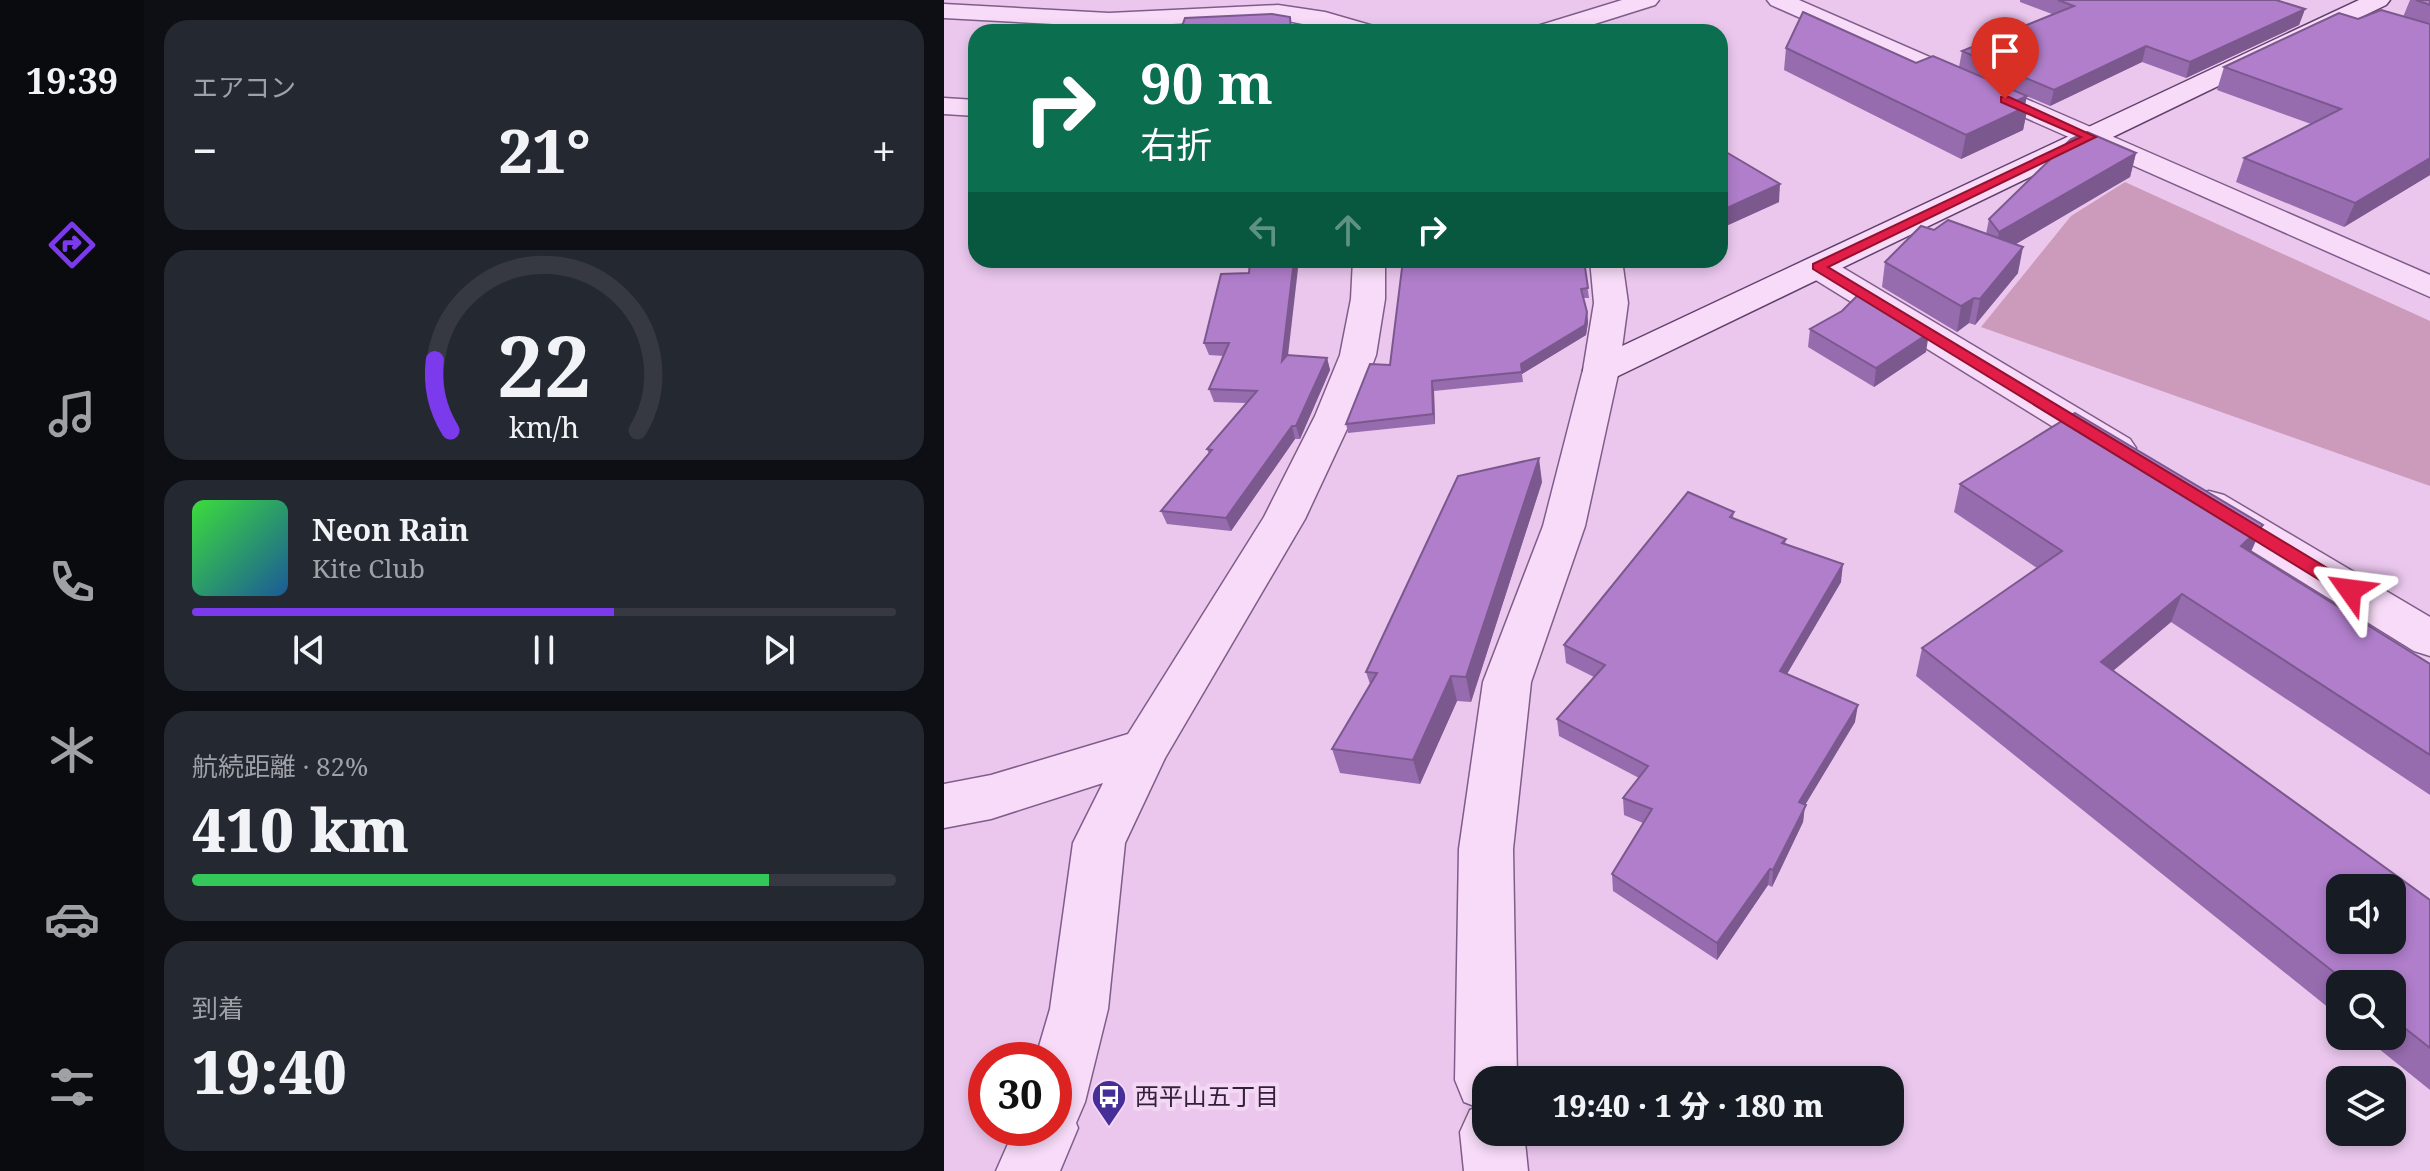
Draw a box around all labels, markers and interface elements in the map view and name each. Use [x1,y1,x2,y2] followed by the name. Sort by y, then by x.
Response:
[1971,17,2039,99] pin
[1983,29,2027,73] icon: arrive
[1140,44,1273,120] text: 90 m
[26,56,118,105] text: 19:39
[1008,56,1112,160] icon: right
[192,69,296,105] text: エアコン
[498,109,590,191] text: 21°
[192,120,217,180] text: −
[871,120,896,180] text: +
[1140,120,1212,169] text: 右折
[1242,208,1286,252] icon: left
[1326,208,1370,252] icon: ahead
[1410,208,1454,252] icon: right
[44,217,100,273] icon: directions
[497,308,591,421] text: 22
[44,386,100,442] icon: music
[509,407,579,446] text: km/h
[312,509,469,550] text: Neon Rain
[2308,548,2392,632] position arrow
[312,550,425,586] text: Kite Club
[44,554,100,610] icon: phone
[287,628,331,672] icon: previous
[522,628,566,672] icon: pause
[757,628,801,672] icon: next
[44,722,100,778] icon: climate
[192,748,368,784] text: 航続距離 · 82%
[192,788,409,870] text: 410 km
[2326,874,2406,1146] map controls
[2326,874,2406,954] button: sound
[44,891,100,947] icon: car
[2326,970,2406,1050] button: search
[192,990,244,1026] text: 到着
[192,1030,347,1112] text: 19:40
[968,1042,1072,1146] speed limit sign: 30
[44,1059,100,1115] icon: filters
[2326,1066,2406,1146] button: layers
[1090,1078,1128,1128] bus stop icon: 西平山五丁目
[1135,1079,1279,1112] place label: 西平山五丁目
[1552,1085,1824,1126] text: 19:40 · 1 分 · 180 m

